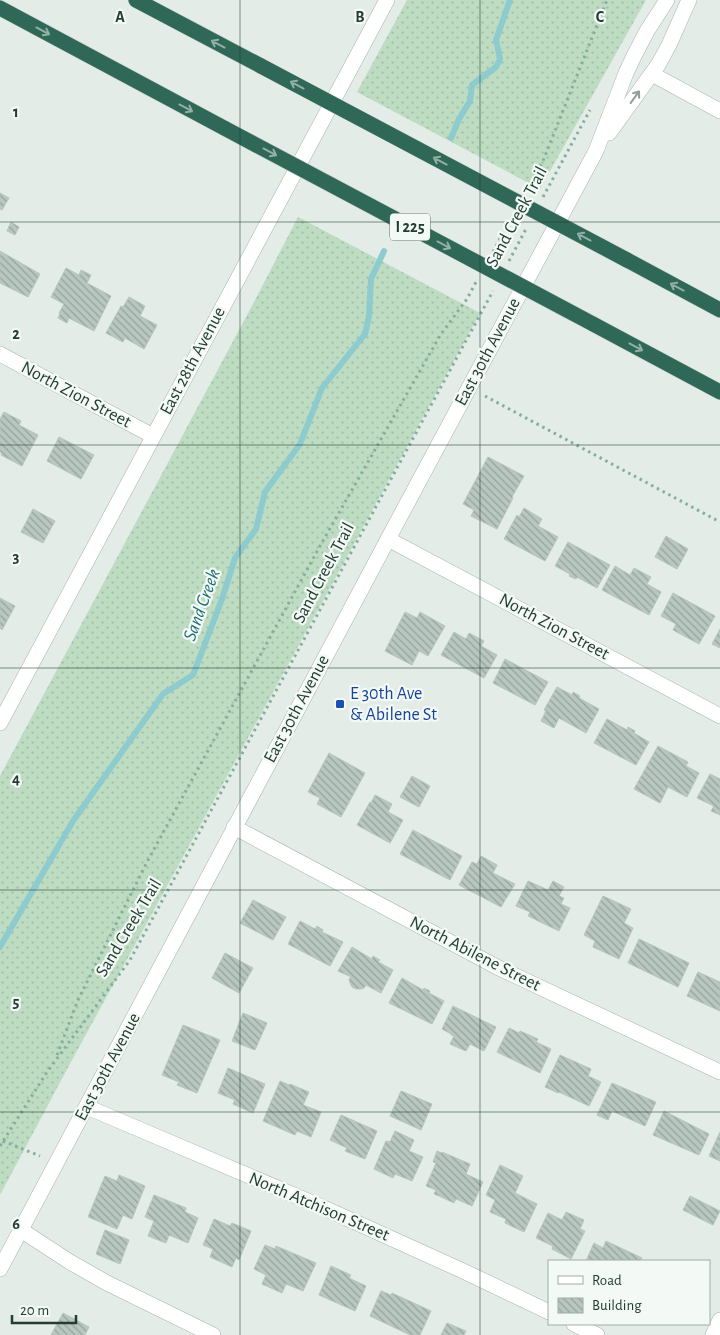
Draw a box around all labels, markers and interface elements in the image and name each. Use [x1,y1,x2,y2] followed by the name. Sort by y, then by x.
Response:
[115,9,125,25] text: A
[355,9,365,25] text: B
[596,9,605,25] text: C
[35,27,50,36] one-way arrow
[211,38,225,48] one-way arrow
[289,80,304,90] one-way arrow
[630,90,640,104] one-way arrow
[13,104,19,120] text: 1
[178,104,193,113] one-way arrow
[262,147,277,157] one-way arrow
[433,156,448,165] one-way arrow
[483,164,551,270] street label: Sand Creek Trail
[390,213,430,240] road number: I 225
[577,232,592,241] one-way arrow
[436,241,451,250] one-way arrow
[670,282,685,291] one-way arrow
[452,295,524,409] street label: East 30th Avenue
[157,304,229,418] street label: East 28th Avenue
[12,326,20,342] text: 2
[628,342,643,352] one-way arrow
[18,359,134,432] street label: North Zion Street
[290,520,358,626] street label: Sand Creek Trail
[13,549,20,565] text: 3
[180,566,224,643] water label: Sand Creek
[496,591,612,664] street label: North Zion Street
[261,652,333,766] street label: East 30th Avenue
[350,685,437,724] place label: E 30th Ave & Abilene St
[334,698,346,710] marker: E 30th Ave & Abilene St
[12,771,20,787] text: 4
[93,876,165,980] street label: Sand Creek Trail
[407,913,544,995] street label: North Abilene Street
[13,994,20,1010] text: 5
[72,1010,144,1124] street label: East 30th Avenue
[246,1169,392,1245] street label: North Atchison Street
[12,1216,20,1232] text: 6
[548,1260,710,1325] legend
[592,1273,622,1288] text: Road
[12,1292,76,1324] scale bar
[592,1298,642,1313] text: Building
[20,1303,49,1318] text: 20 m

